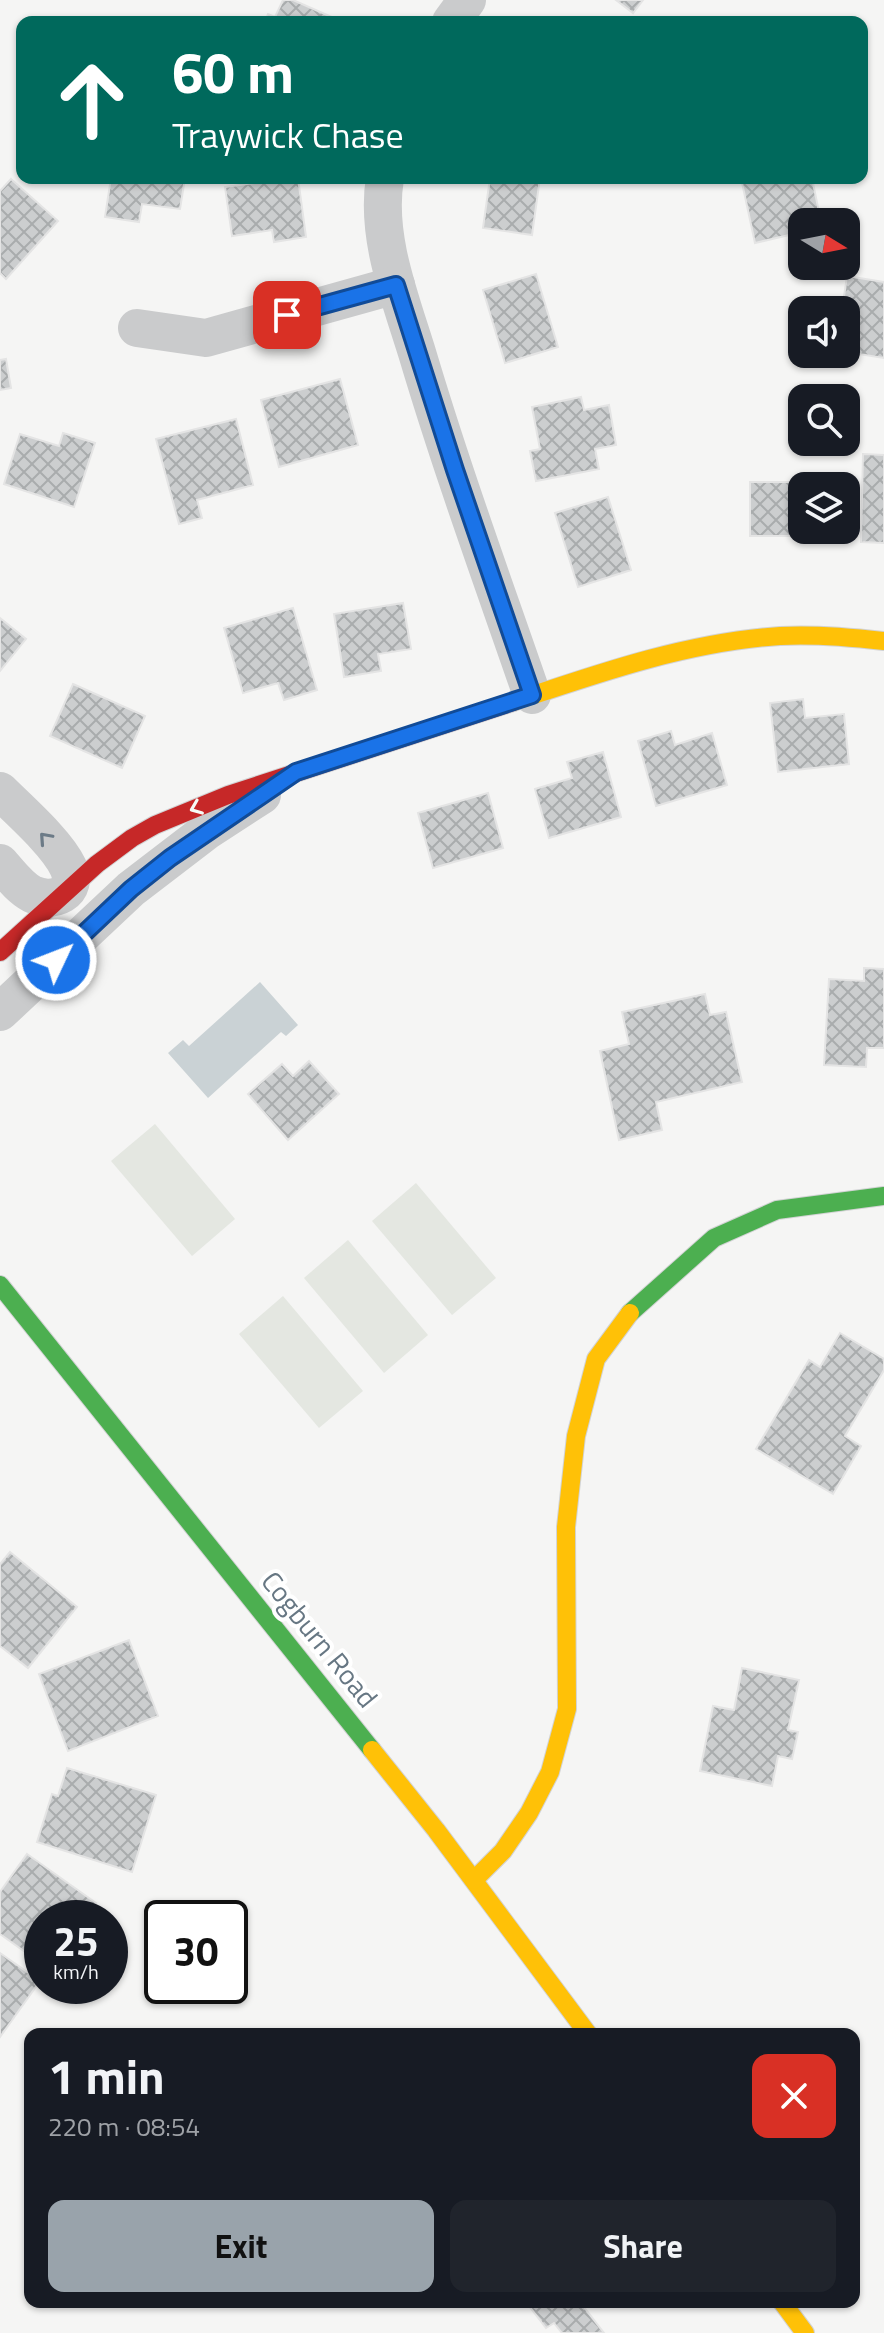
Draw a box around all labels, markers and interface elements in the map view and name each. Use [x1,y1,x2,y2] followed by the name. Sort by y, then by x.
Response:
[172,30,294,115] text: 60 m
[40,48,144,152] icon: ahead
[172,107,404,162] text: Traywick Chase
[788,208,860,280] north arrow
[788,208,860,544] map controls
[253,281,321,349] pin
[265,293,309,337] icon: arrive
[788,296,860,368] button: sound
[788,384,860,456] button: search
[788,472,860,544] button: layers
[190,798,204,815] one-way arrow
[40,833,54,848] one-way arrow
[14,918,98,1002] position arrow
[251,1561,389,1717] street label: Cogburn Road
[144,1900,248,2004] speed limit sign: 30
[54,1911,98,1972] text: 25
[53,1956,99,1987] text: km/h
[48,2040,165,2113] text: 1 min
[752,2054,836,2138] button: close
[48,2107,200,2146] text: 220 m · 08:54
[48,2200,434,2292] button: Exit
[450,2200,836,2292] button: Share

